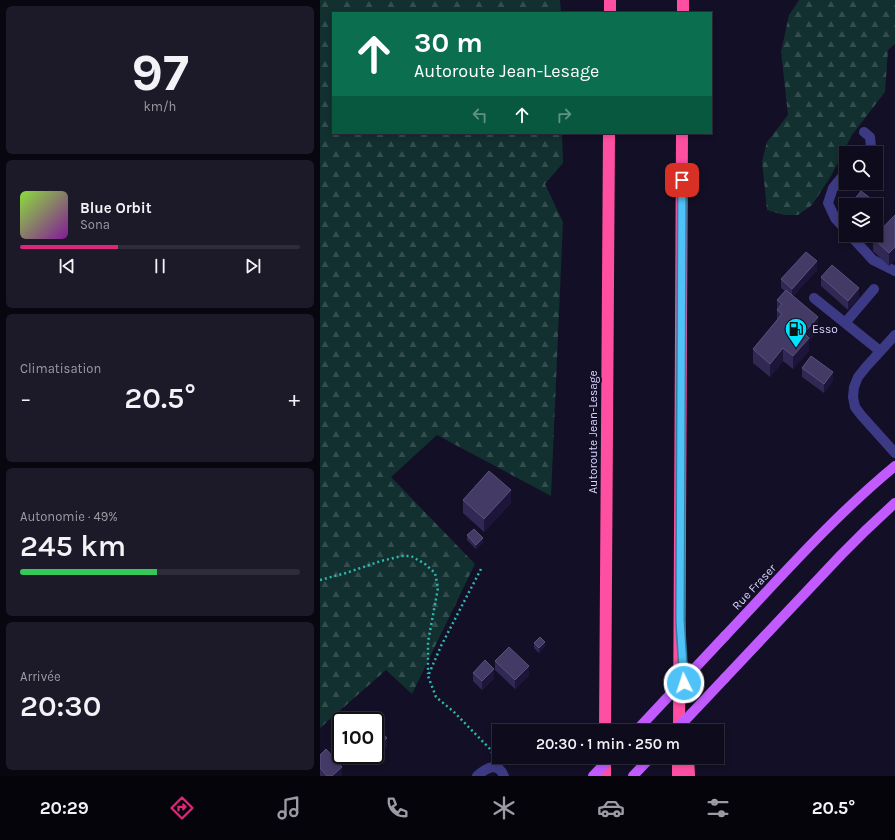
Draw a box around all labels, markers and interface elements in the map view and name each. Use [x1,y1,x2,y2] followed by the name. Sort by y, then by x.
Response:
[414,26,483,59] text: 30 m
[348,28,400,80] icon: ahead
[131,42,189,103] text: 97
[414,60,599,82] text: Autoroute Jean-Lesage
[144,99,176,114] text: km/h
[469,104,491,126] icon: left
[511,104,533,126] icon: ahead
[553,104,575,126] icon: right
[839,146,883,242] map controls
[839,146,883,190] button: search
[665,163,699,197] pin
[671,169,693,191] icon: arrive
[839,198,883,242] button: layers
[80,199,152,217] text: Blue Orbit
[80,217,110,232] text: Sona
[56,255,78,277] icon: previous
[149,255,171,277] icon: pause
[242,255,264,277] icon: next
[783,316,809,349] fuel station icon: Esso
[812,322,838,336] place label: Esso
[20,361,101,376] text: Climatisation
[586,370,600,494] street label: Autoroute Jean-Lesage
[124,380,196,416] text: 20.5°
[20,386,32,412] text: −
[288,386,300,412] text: +
[20,509,118,524] text: Autonomie · 49%
[20,528,126,564] text: 245 km
[729,561,779,613] street label: Rue Fraser
[663,662,705,704] position arrow
[20,669,61,684] text: Arrivée
[20,688,101,724] text: 20:30
[332,712,384,764] speed limit sign: 100
[536,735,680,753] text: 20:30 · 1 min · 250 m
[168,794,196,822] icon: directions
[275,794,303,822] icon: music
[383,794,411,822] icon: phone
[490,794,518,822] icon: climate
[597,794,625,822] icon: car
[704,794,732,822] icon: filters
[40,797,89,819] text: 20:29
[812,797,855,819] text: 20.5°

